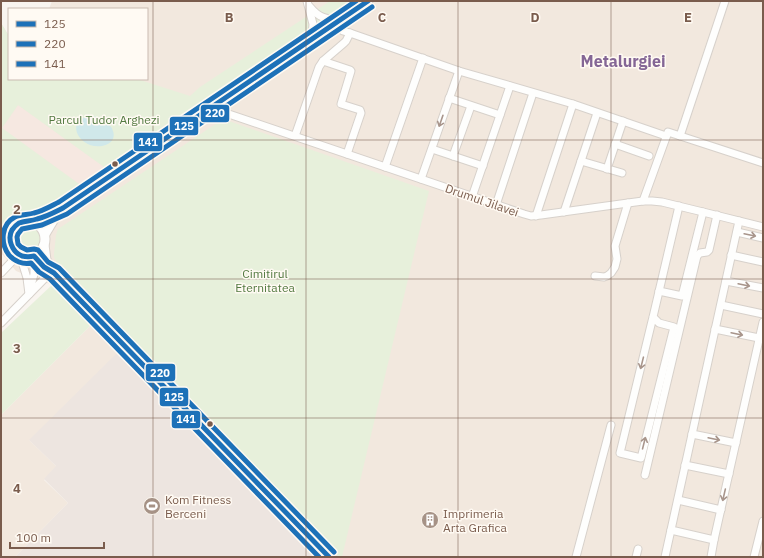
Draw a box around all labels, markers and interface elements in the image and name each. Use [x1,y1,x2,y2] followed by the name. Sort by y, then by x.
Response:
[8,8,148,80] legend
[225,9,234,26] text: B
[378,9,387,26] text: C
[530,9,540,26] text: D
[684,9,692,26] text: E
[44,16,66,31] text: 125
[44,36,66,51] text: 220
[581,51,665,71] district label: Metalurgiei
[44,56,66,71] text: 141
[200,104,230,123] line badge: 220
[205,106,225,120] text: 220
[49,112,159,127] park label: Parcul Tudor Arghezi
[437,114,445,126] one-way arrow
[169,116,199,136] line badge: 125
[174,119,194,133] text: 125
[133,132,163,152] line badge: 141
[138,135,158,149] text: 141
[110,159,120,169] unlabelled marker
[443,180,521,220] street label: Drumul Jilavei
[13,201,21,218] text: 2
[743,231,756,239] one-way arrow
[235,266,295,295] park label: Cimitirul Eternitatea
[738,281,751,289] one-way arrow
[730,330,743,338] one-way arrow
[13,340,21,357] text: 3
[638,356,645,369] one-way arrow
[145,363,176,382] line badge: 220
[150,366,170,380] text: 220
[159,387,189,407] line badge: 125
[164,390,184,404] text: 125
[171,410,201,429] line badge: 141
[176,412,196,426] text: 141
[205,419,215,429] unlabelled marker
[707,435,720,443] one-way arrow
[641,437,649,450] one-way arrow
[13,480,21,497] text: 4
[720,488,728,501] one-way arrow
[165,492,231,521] place label: Kom Fitness Berceni
[142,496,162,516] sports icon: Kom Fitness Berceni
[443,506,508,535] place label: Imprimeria Arta Grafica
[420,510,440,530] building icon: Imprimeria Arta Grafica
[10,524,104,550] scale bar
[16,530,51,545] text: 100 m

